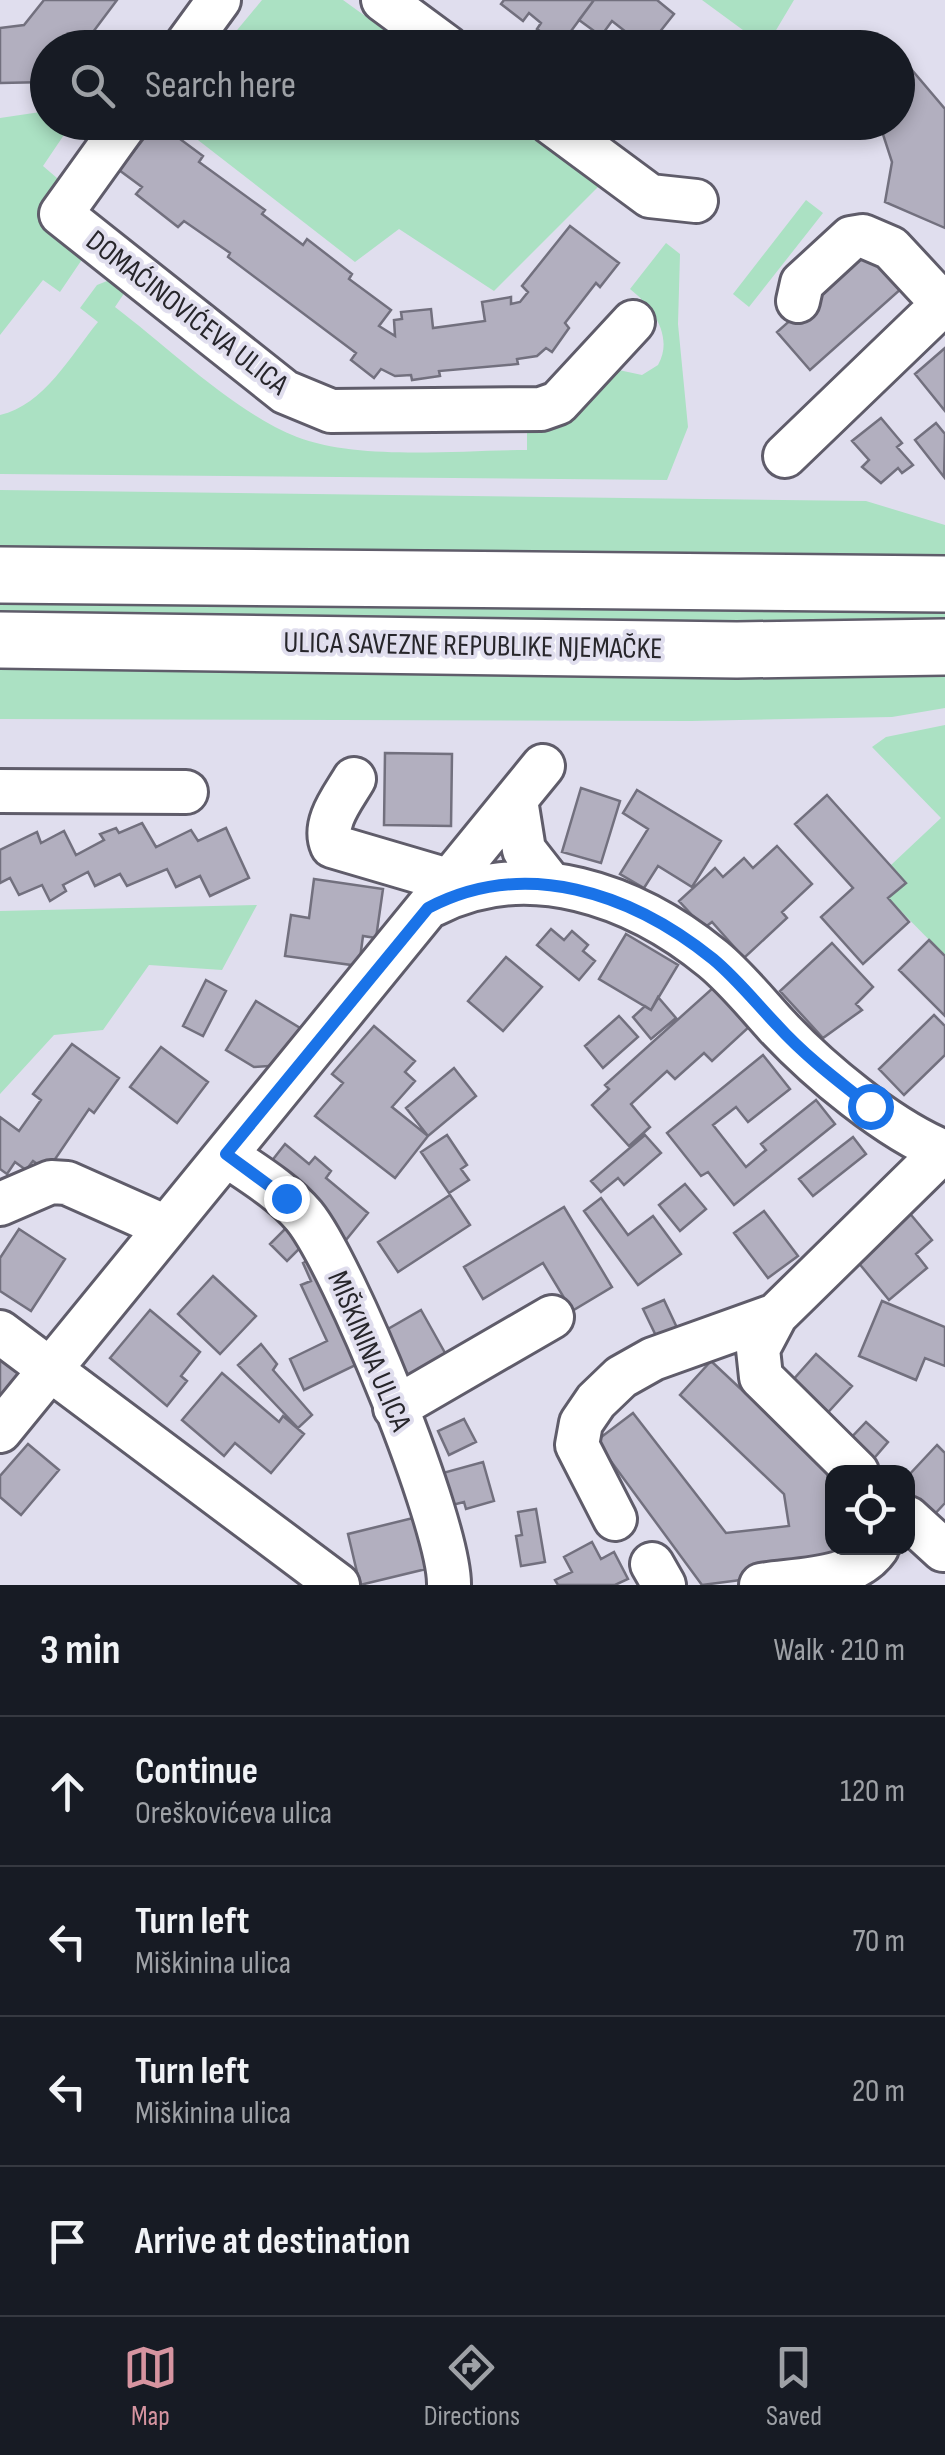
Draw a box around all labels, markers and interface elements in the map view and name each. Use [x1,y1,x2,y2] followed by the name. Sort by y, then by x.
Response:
[30,30,915,140] search box
[65,58,120,113] icon: search
[145,63,296,108] text: Search here
[79,223,295,403] street label: DOMAĆINOVIĆEVA ULICA
[283,625,663,667] street label: ULICA SAVEZNE REPUBLIKE NJEMAČKE
[848,1084,894,1130] route start
[264,1176,310,1222] route end
[319,1266,419,1436] street label: MIŠKININA ULICA
[825,1465,915,1555] map controls
[825,1465,915,1555] button: locate
[40,1625,120,1676] text: 3 min
[774,1631,905,1670] text: Walk · 210 m
[135,1749,258,1794] text: Continue
[40,1764,95,1819] icon: ahead
[840,1772,905,1811] text: 120 m
[135,1794,332,1833] text: Oreškovićeva ulica
[135,1899,249,1944] text: Turn left
[40,1914,95,1969] icon: left
[852,1922,905,1961] text: 70 m
[135,1944,291,1983] text: Miškinina ulica
[135,2049,249,2094] text: Turn left
[40,2064,95,2119] icon: left
[852,2072,905,2111] text: 20 m
[135,2094,291,2133] text: Miškinina ulica
[40,2214,95,2269] icon: arrive
[135,2219,410,2264] text: Arrive at destination
[123,2340,178,2433] tab: Map
[424,2340,520,2433] tab: Directions
[766,2340,822,2433] tab: Saved

